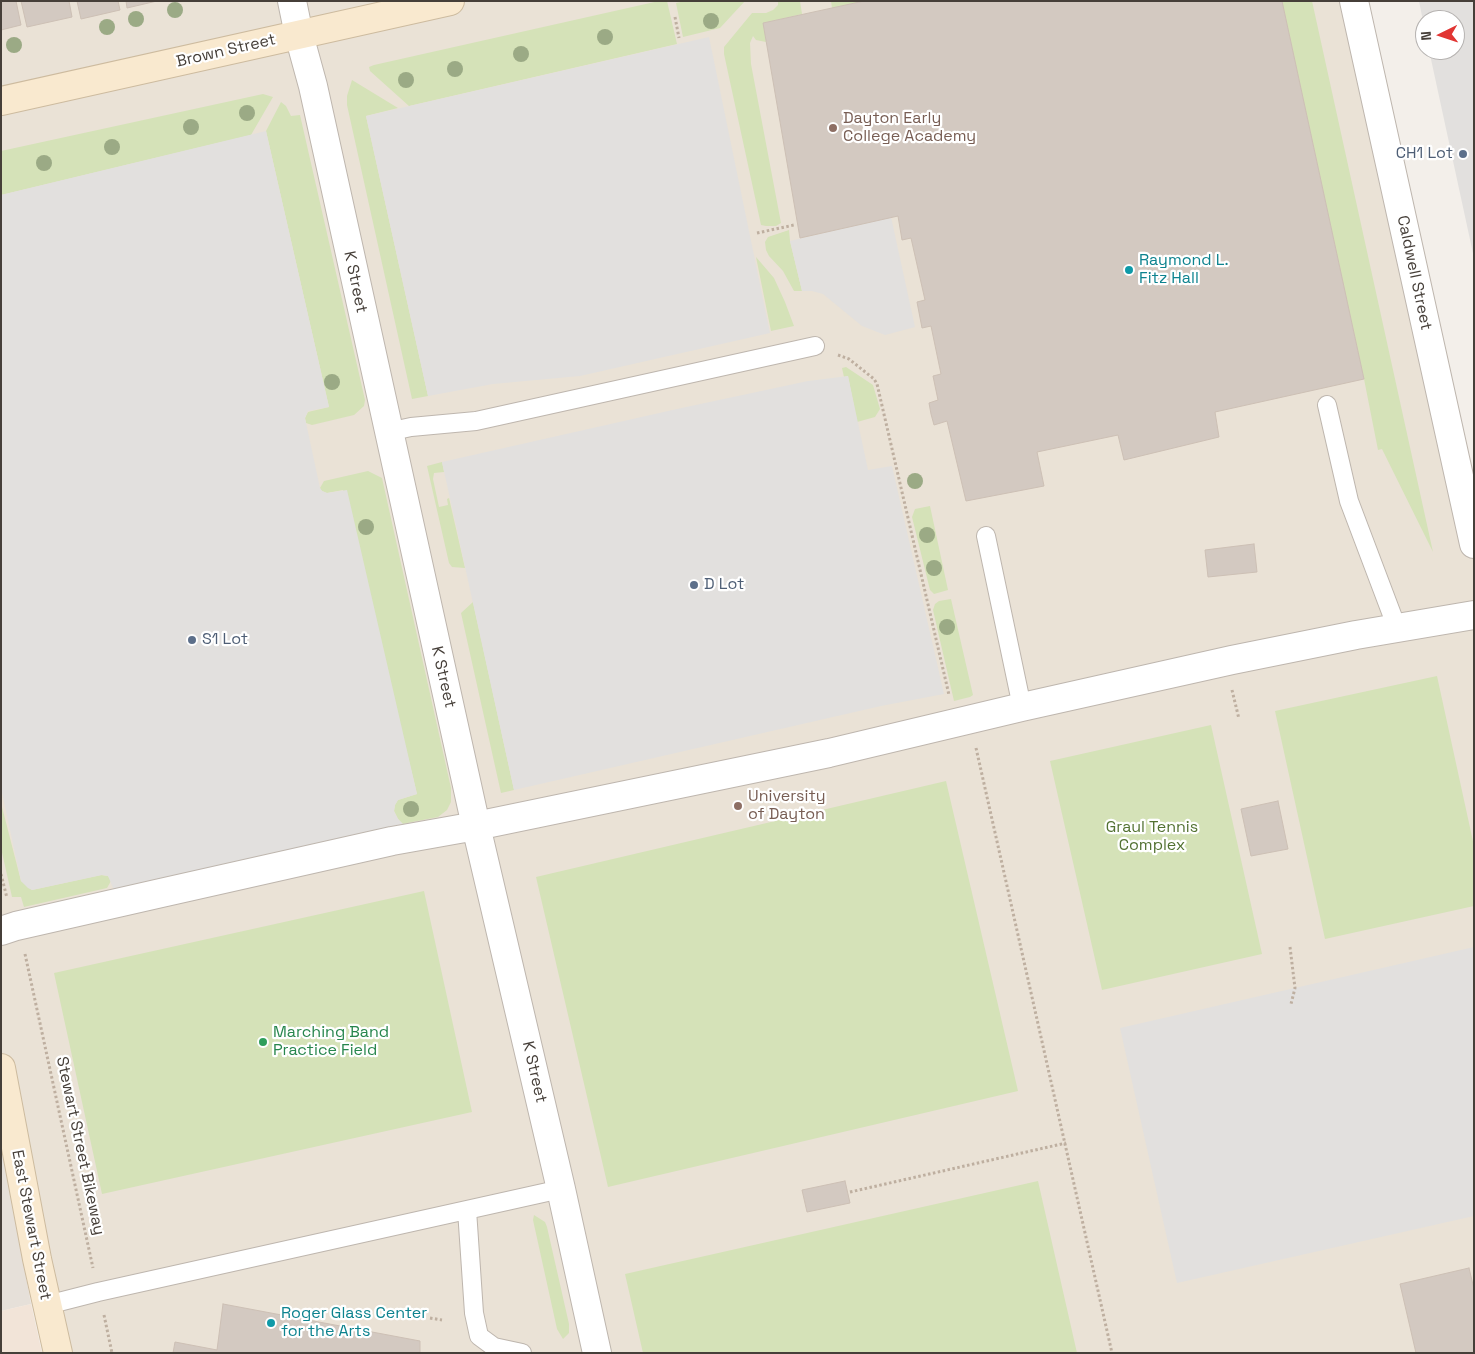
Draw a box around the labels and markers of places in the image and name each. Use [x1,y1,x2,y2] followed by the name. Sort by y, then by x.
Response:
[843,109,976,147] place label: Dayton Early College Academy
[827,122,839,134] marker: Dayton Early College Academy
[1396,144,1453,164] place label: CH1 Lot
[1457,148,1469,160] marker: CH1 Lot
[1139,251,1229,289] place label: Raymond L. Fitz Hall
[1123,264,1135,276] marker: Raymond L. Fitz Hall
[704,575,744,595] place label: D Lot
[688,579,700,591] marker: D Lot
[202,630,248,650] place label: S1 Lot
[186,634,198,646] marker: S1 Lot
[748,787,826,825] place label: University of Dayton
[732,800,744,812] marker: University of Dayton
[273,1023,389,1061] place label: Marching Band Practice Field
[257,1036,269,1048] marker: Marching Band Practice Field
[281,1304,427,1342] place label: Roger Glass Center for the Arts
[265,1317,277,1329] marker: Roger Glass Center for the Arts

